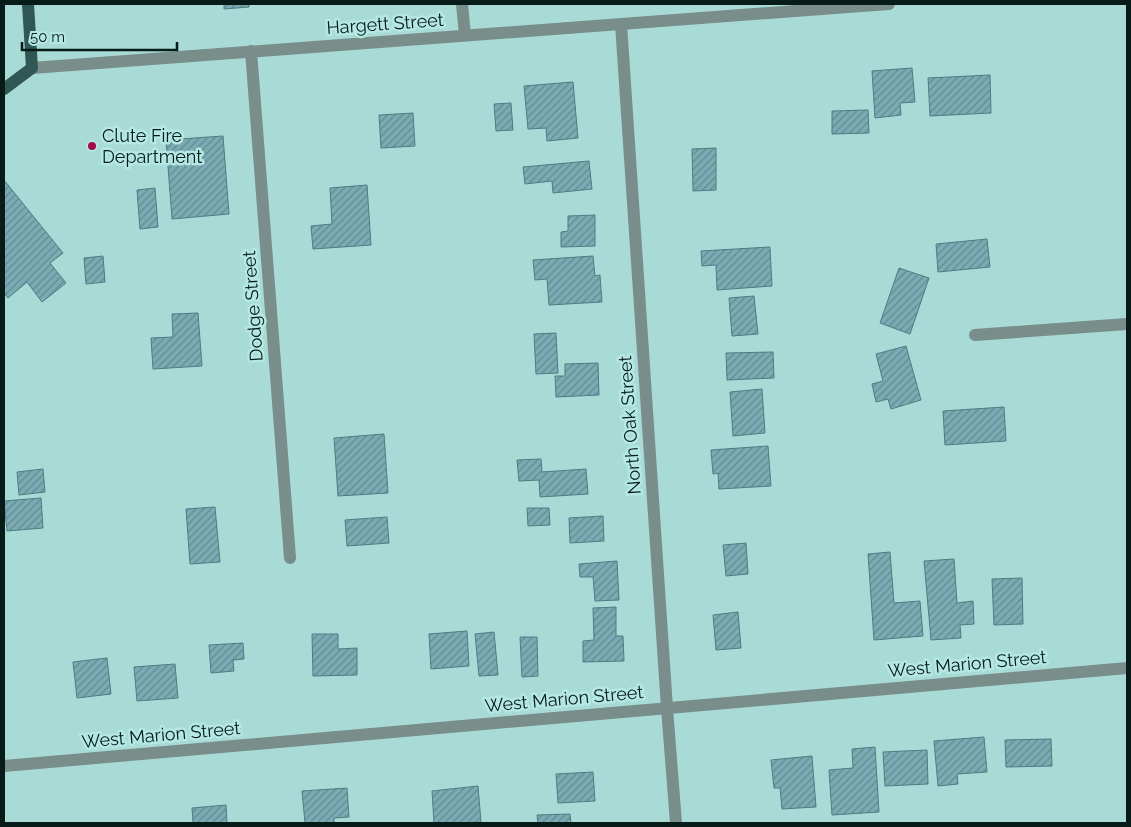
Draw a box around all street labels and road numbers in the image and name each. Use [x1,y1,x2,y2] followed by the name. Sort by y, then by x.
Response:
[326,9,444,38] street label: Hargett Street
[238,250,267,362] street label: Dodge Street
[614,355,645,495] street label: North Oak Street
[887,646,1047,681] street label: West Marion Street
[484,681,644,716] street label: West Marion Street
[81,717,241,752] street label: West Marion Street

